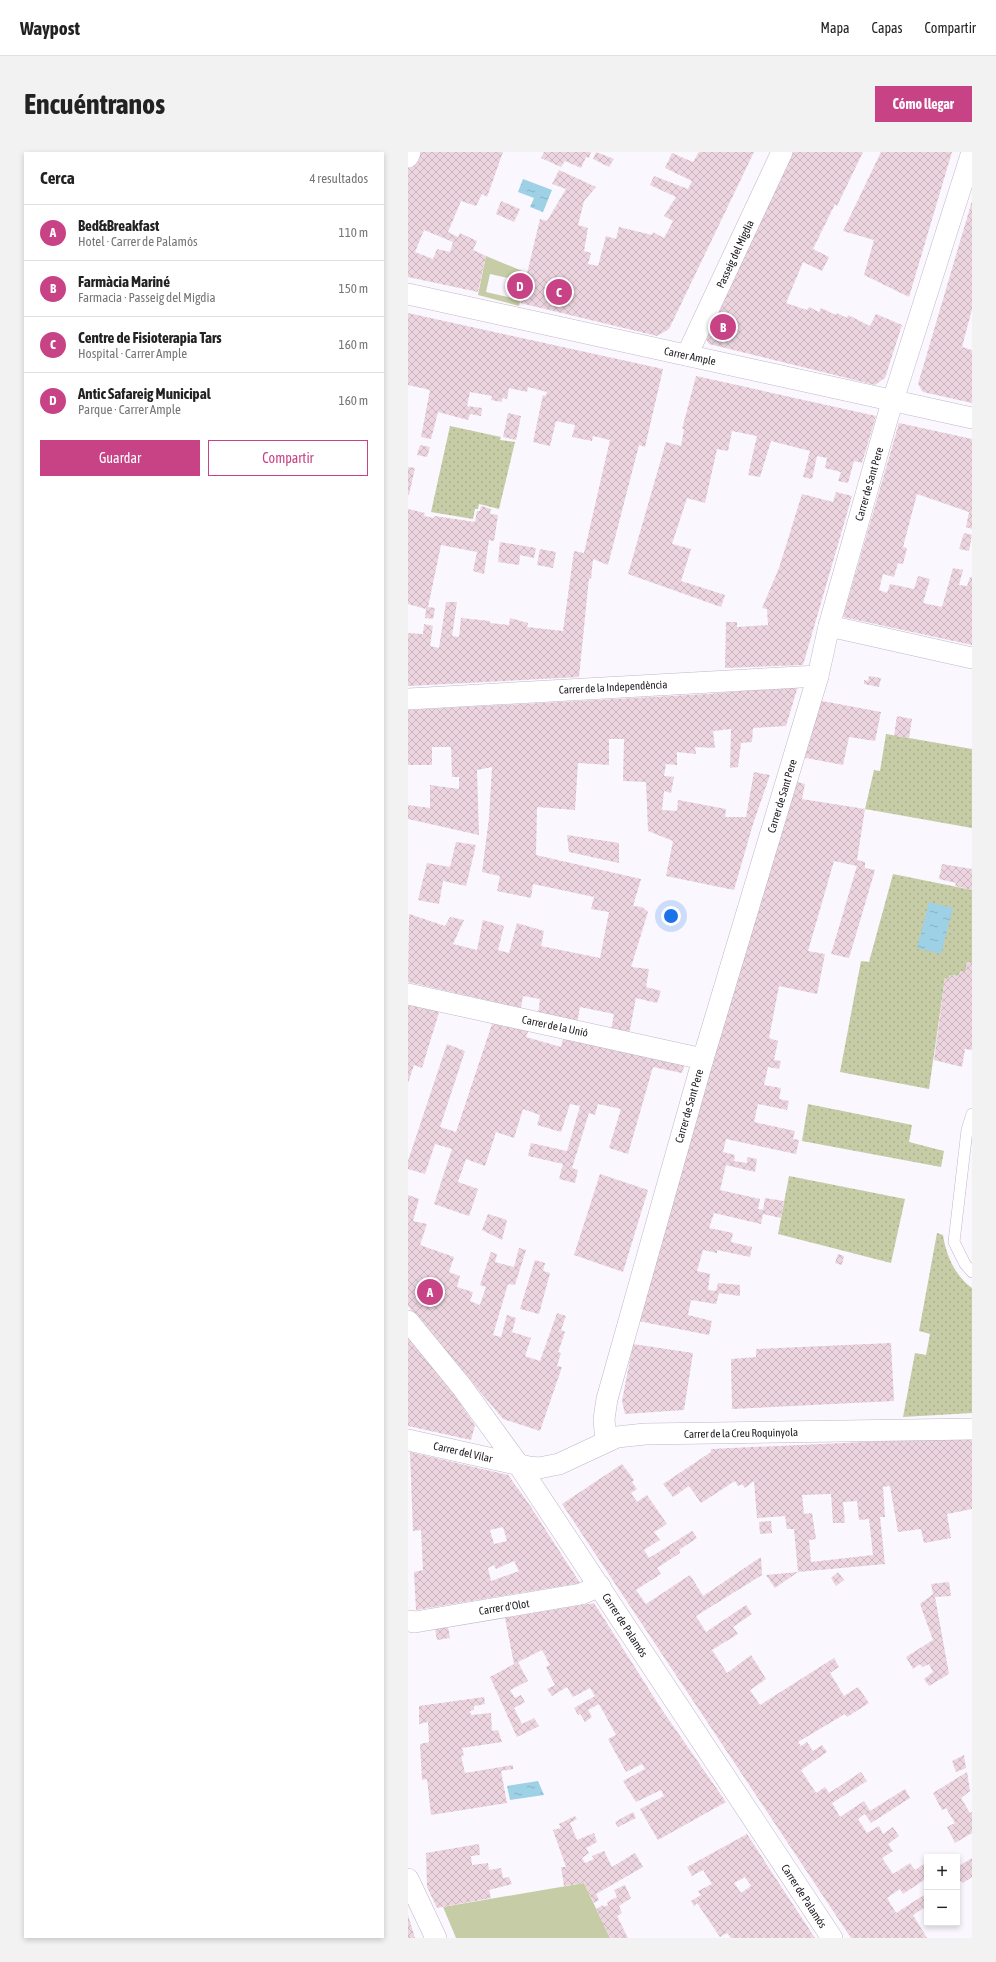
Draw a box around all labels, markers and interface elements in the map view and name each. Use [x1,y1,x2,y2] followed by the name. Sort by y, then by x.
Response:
[20,17,80,39] text: Waypost
[821,20,850,36] text: Mapa
[872,20,903,36] text: Capas
[925,20,976,36] text: Compartir
[875,86,972,122] button: Cómo llegar
[24,88,165,120] text: Encuéntranos
[40,168,75,188] text: Cerca
[309,171,368,186] text: 4 resultados
[78,217,159,234] text: Bed&Breakfast
[714,218,756,290] street label: Passeig del Migdia
[50,225,56,240] text: A
[339,225,368,240] text: 110 m
[78,234,198,249] text: Hotel · Carrer de Palamós
[507,271,533,301] pin: D
[78,273,170,290] text: Farmàcia Mariné
[546,277,572,307] pin: C
[50,281,56,296] text: B
[339,281,368,296] text: 150 m
[78,290,216,305] text: Farmacia · Passeig del Migdia
[710,312,736,342] pin: B
[78,329,222,346] text: Centre de Fisioterapia Tars
[50,337,56,352] text: C
[339,337,368,352] text: 160 m
[663,345,717,367] street label: Carrer Ample
[78,346,187,361] text: Hospital · Carrer Ample
[78,385,211,402] text: Antic Safareig Municipal
[49,393,57,408] text: D
[339,393,368,408] text: 160 m
[78,402,181,417] text: Parque · Carrer Ample
[40,440,200,476] button: Guardar
[208,440,368,476] button: Compartir
[853,446,885,522] street label: Carrer de Sant Pere
[558,678,668,696] street label: Carrer de la Independència
[765,758,799,834] street label: Carrer de Sant Pere
[661,906,681,926] your location
[521,1013,589,1039] street label: Carrer de la Unió
[673,1068,705,1144] street label: Carrer de Sant Pere
[417,1277,443,1307] pin: A
[684,1426,798,1440] street label: Carrer de la Creu Roquinyola
[432,1439,494,1465] street label: Carrer del Vilar
[600,1591,650,1659] street label: Carrer de Palamós
[478,1597,530,1617] street label: Carrer d'Olot
[924,1854,960,1926] map controls
[924,1854,960,1890] button: +
[779,1862,829,1930] street label: Carrer de Palamós
[924,1890,960,1926] button: −

